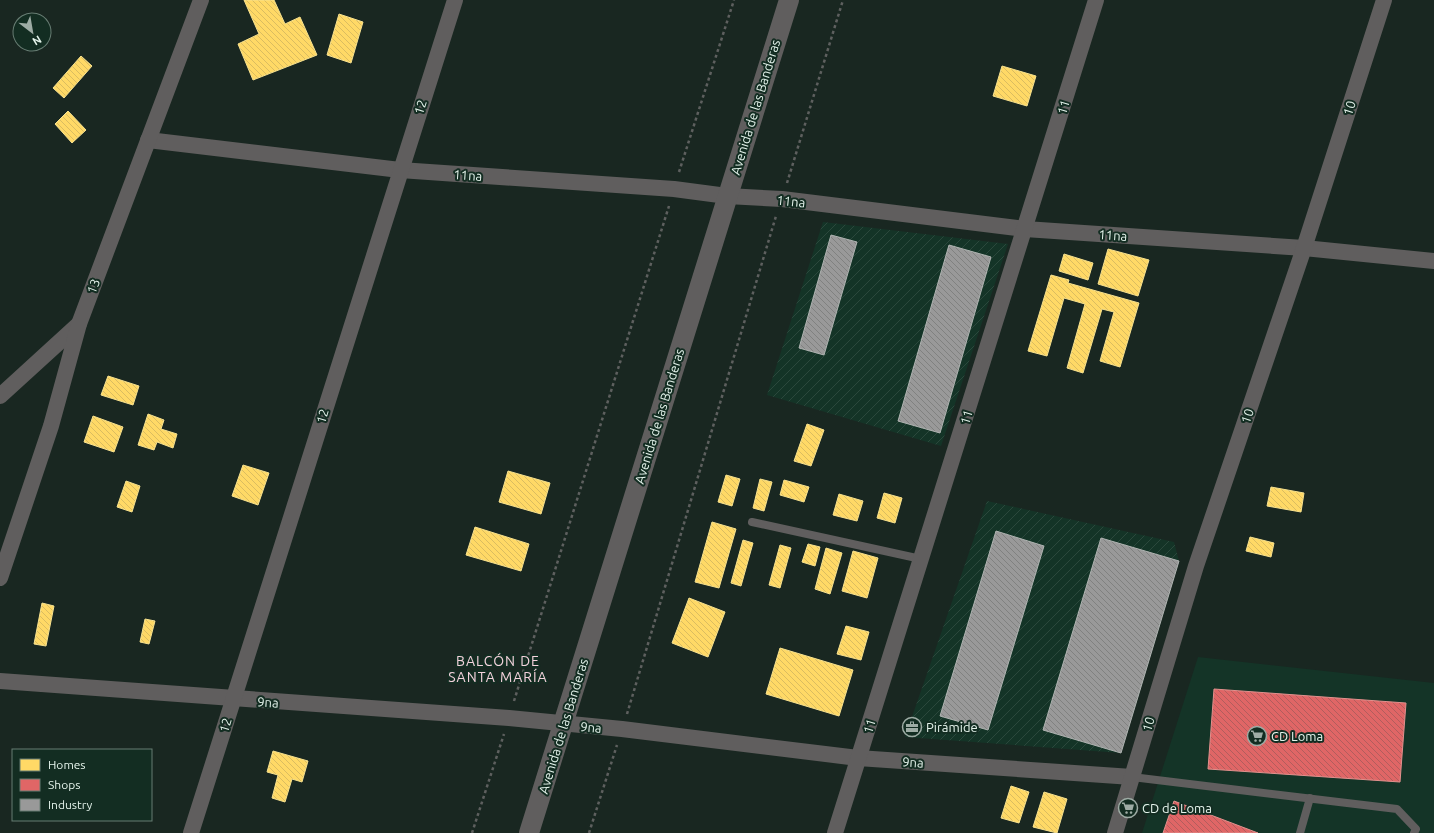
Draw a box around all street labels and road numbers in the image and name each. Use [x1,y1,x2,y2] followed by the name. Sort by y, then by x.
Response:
[728,37,782,176] street label: Avenida de las Banderas
[411,98,429,116] street label: 12
[1054,98,1072,116] street label: 11
[1340,99,1358,117] street label: 10
[453,167,483,183] street label: 11na
[776,193,806,209] street label: 11na
[1098,227,1128,243] street label: 11na
[84,277,102,295] street label: 13
[632,346,686,485] street label: Avenida de las Banderas
[313,407,331,425] street label: 12
[1238,407,1256,425] street label: 10
[957,408,975,426] street label: 11
[536,656,590,795] street label: Avenida de las Banderas
[257,694,279,710] street label: 9na
[1139,715,1157,733] street label: 10
[216,716,234,734] street label: 12
[860,717,878,735] street label: 11
[580,719,602,735] street label: 9na
[902,754,924,770] street label: 9na

